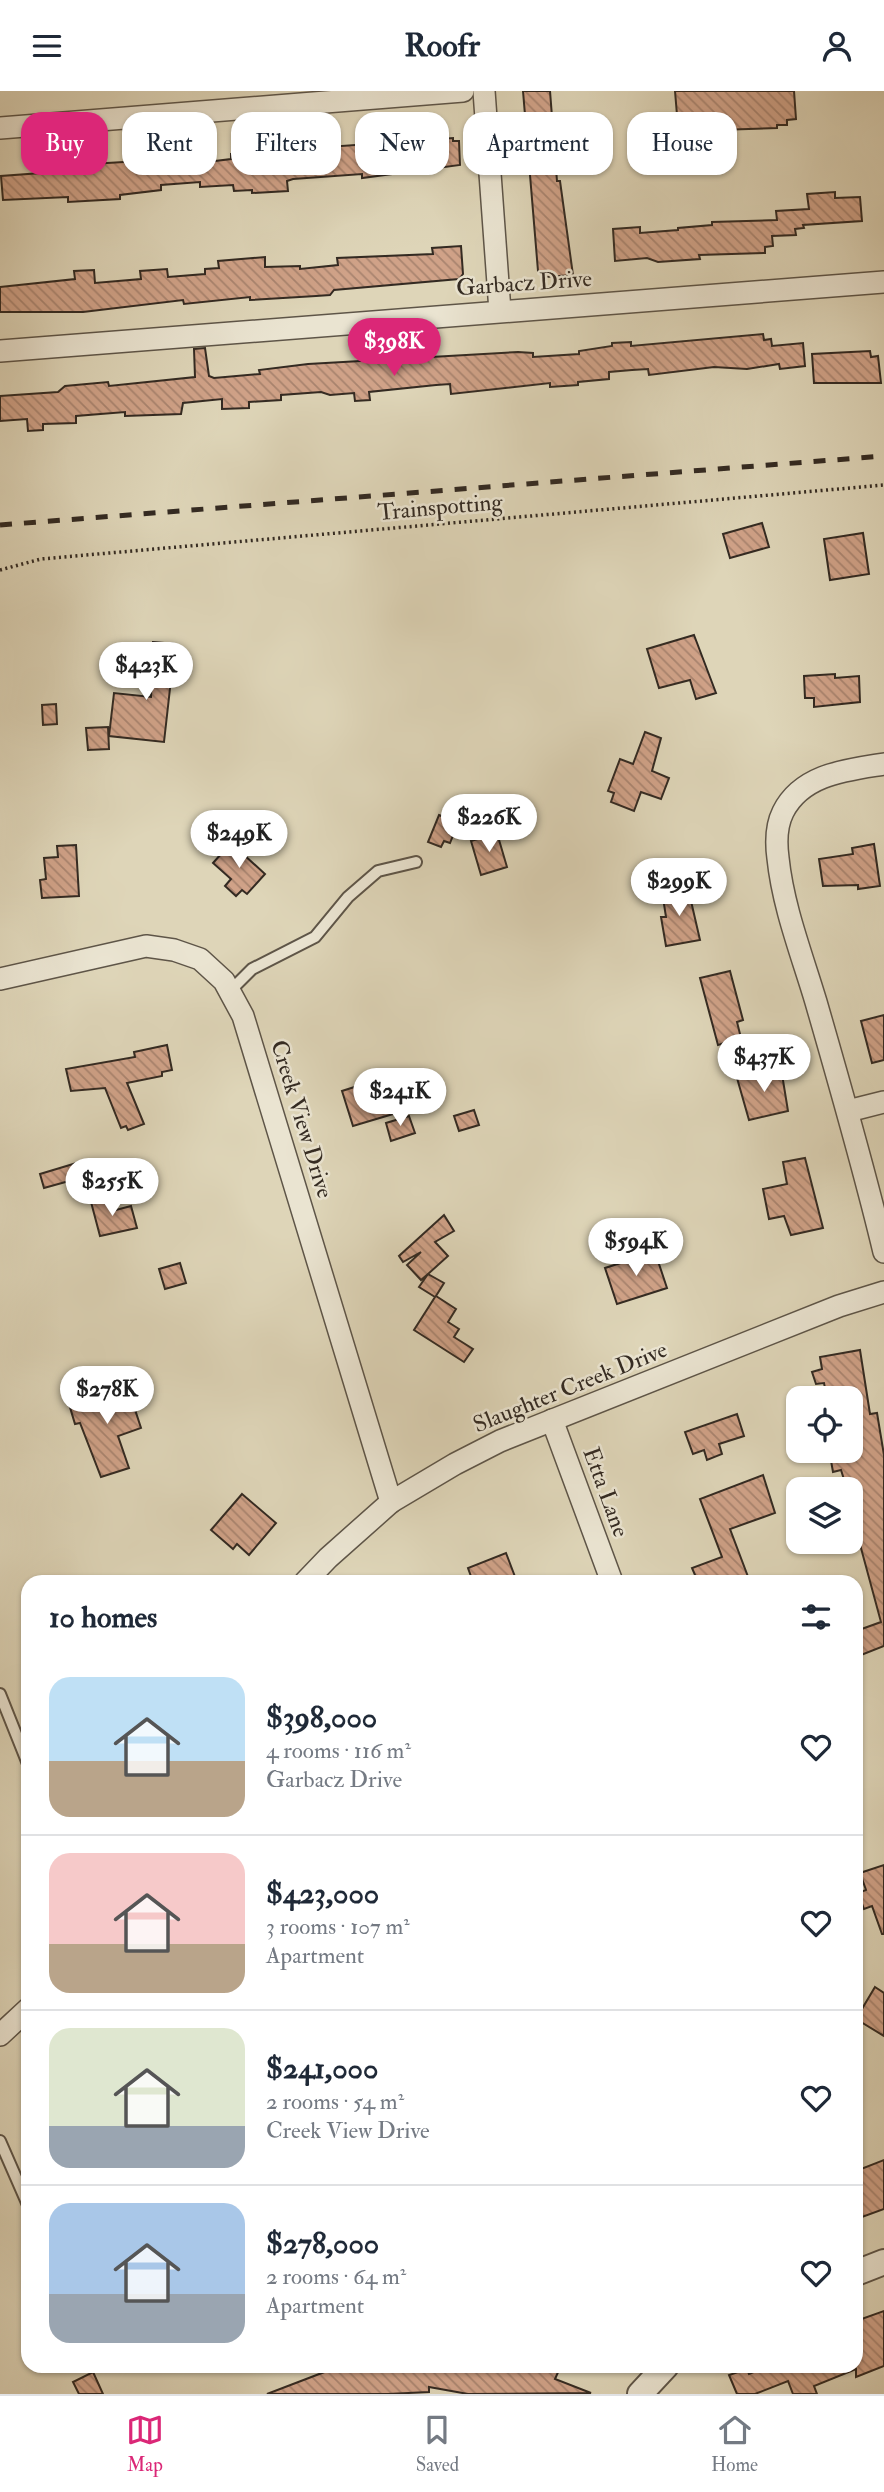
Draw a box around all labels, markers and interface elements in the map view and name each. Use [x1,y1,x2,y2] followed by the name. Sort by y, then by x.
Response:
[404,26,480,66] text: Roofr
[28,27,66,65] icon: menu
[818,27,856,65] icon: person
[21,112,108,175] chip: Buy
[122,112,217,175] chip: Rent
[231,112,341,175] chip: Filters
[355,112,449,175] chip: New
[463,112,613,175] chip: Apartment
[627,112,737,175] chip: House
[455,264,593,302] street label: Garbacz Drive
[345,319,443,378] pin: $398K
[364,326,424,355] text: $398K
[376,487,504,528] street label: Trainspotting
[97,643,195,702] pin: $423K
[115,650,177,679] text: $423K
[440,795,538,854] pin: $226K
[457,802,521,831] text: $226K
[190,811,288,870] pin: $249K
[207,818,271,847] text: $249K
[630,859,728,918] pin: $299K
[647,866,711,895] text: $299K
[715,1035,813,1094] pin: $437K
[264,1036,340,1202] street label: Creek View Drive
[734,1042,794,1071] text: $437K
[351,1069,449,1128] pin: $241K
[369,1076,431,1105] text: $241K
[63,1159,161,1218] pin: $255K
[82,1166,142,1195] text: $255K
[587,1219,685,1278] pin: $594K
[604,1226,668,1255] text: $594K
[469,1335,672,1439] street label: Slaughter Creek Drive
[58,1367,156,1426] pin: $278K
[76,1374,138,1403] text: $278K
[786,1386,863,1554] map controls
[786,1386,863,1463] button: locate
[576,1443,636,1541] street label: Etta Lane
[786,1477,863,1554] button: layers
[797,1598,835,1636] icon: filters
[49,1599,157,1636] text: 10 homes
[266,1699,377,1736] text: $398,000
[105,1705,189,1789] icon: home
[797,1728,835,1766] icon: heart
[266,1736,411,1765] text: 4 rooms · 116 m²
[266,1765,402,1794] text: Garbacz Drive
[266,1875,379,1912] text: $423,000
[105,1881,189,1965] icon: home
[797,1904,835,1942] icon: heart
[266,1912,410,1941] text: 3 rooms · 107 m²
[266,1941,364,1970] text: Apartment
[266,2050,378,2087] text: $241,000
[105,2056,189,2140] icon: home
[797,2079,835,2117] icon: heart
[266,2087,404,2116] text: 2 rooms · 54 m²
[266,2116,430,2145] text: Creek View Drive
[266,2225,379,2262] text: $278,000
[105,2231,189,2315] icon: home
[797,2254,835,2292] icon: heart
[266,2262,406,2291] text: 2 rooms · 64 m²
[266,2291,364,2320] text: Apartment
[126,2411,164,2477] tab: Map
[416,2411,459,2477] tab: Saved
[711,2411,758,2477] tab: Home

